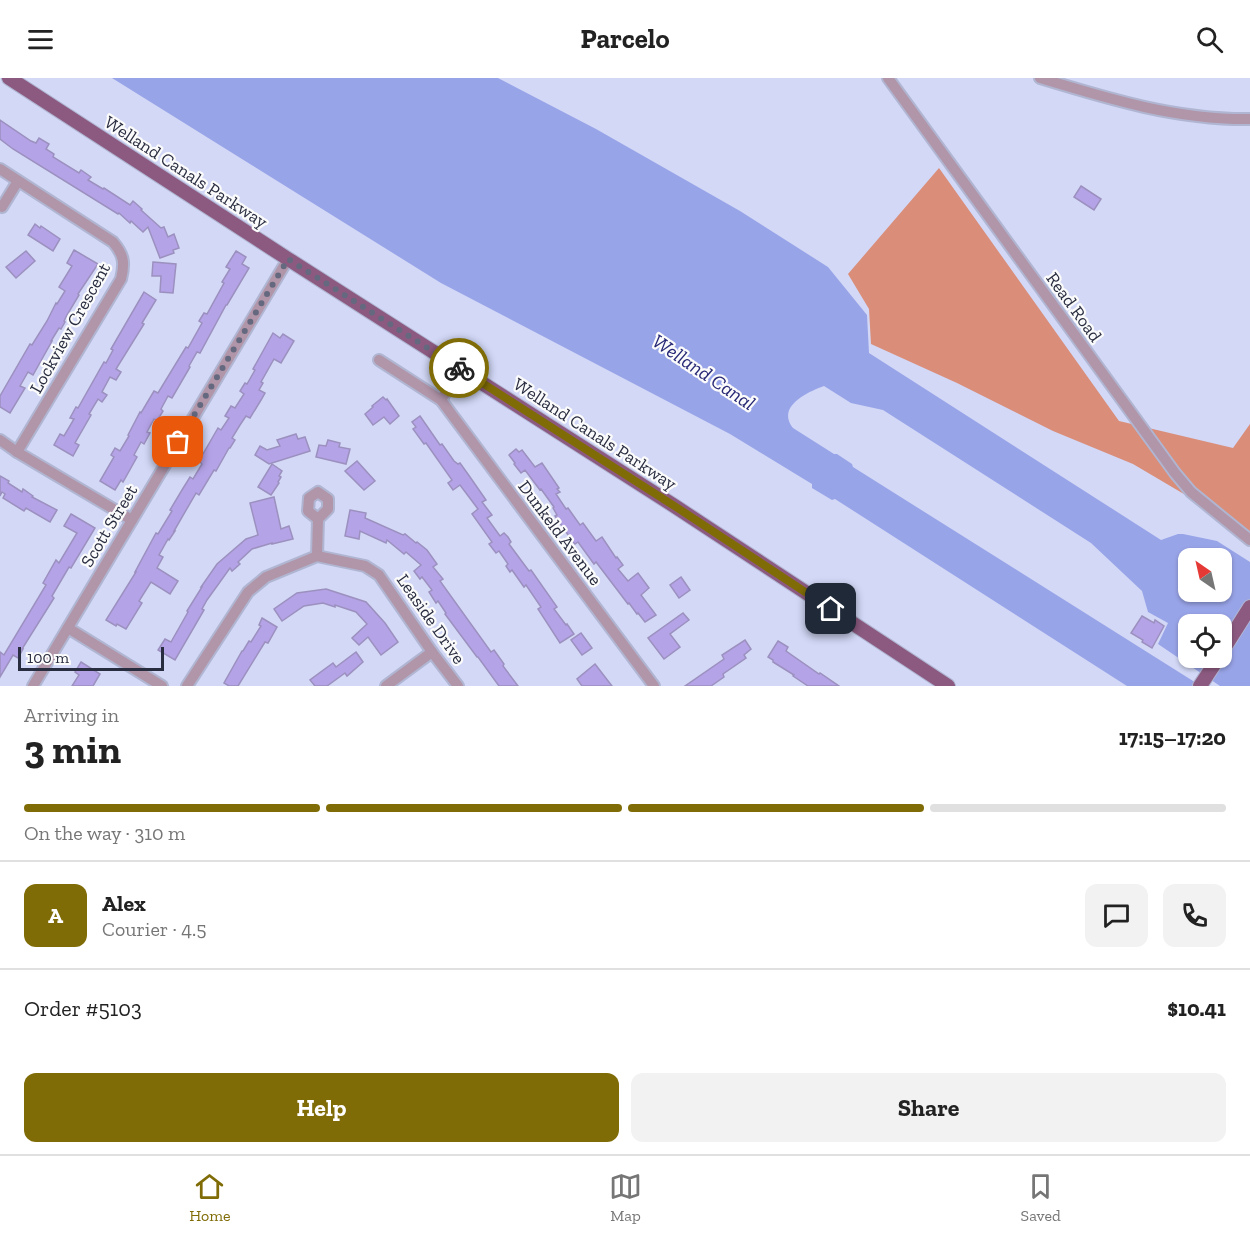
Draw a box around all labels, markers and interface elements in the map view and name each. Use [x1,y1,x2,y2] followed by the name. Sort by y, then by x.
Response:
[24,23,57,56] icon: menu
[580,23,670,55] text: Parcelo
[1193,23,1226,56] icon: search
[100,111,272,233] street label: Welland Canals Parkway
[25,259,115,397] street label: Lockview Crescent
[1041,268,1107,346] street label: Read Road
[648,329,760,415] water label: Welland Canal
[429,338,489,398] courier
[443,352,476,385] icon: bike
[509,373,681,495] street label: Welland Canals Parkway
[152,416,203,467] pin
[161,425,194,458] icon: bag
[513,476,607,590] street label: Dunkeld Avenue
[76,481,142,571] street label: Scott Street
[1178,548,1232,602] north arrow
[1178,548,1232,668] map controls
[392,570,470,668] street label: Leaside Drive
[805,583,856,634] pin
[814,592,847,625] icon: home
[1178,614,1232,668] button: locate
[18,644,164,672] scale bar
[27,648,69,667] text: 100 m
[24,703,119,727] text: Arriving in
[1119,724,1226,751] text: 17:15–17:20
[24,726,121,773] text: 3 min
[24,821,185,845] text: On the way · 310 m
[1085,884,1148,947] button: chat
[1163,884,1226,947] button: phone
[102,890,146,917] text: Alex
[48,902,63,929] text: A
[102,917,207,941] text: Courier · 4.5
[24,995,142,1022] text: Order #5103
[1167,995,1226,1022] text: $10.41
[24,1073,619,1142] button: Help
[631,1073,1226,1142] button: Share
[189,1170,231,1225] tab: Home
[609,1170,642,1225] tab: Map
[1021,1170,1061,1225] tab: Saved

